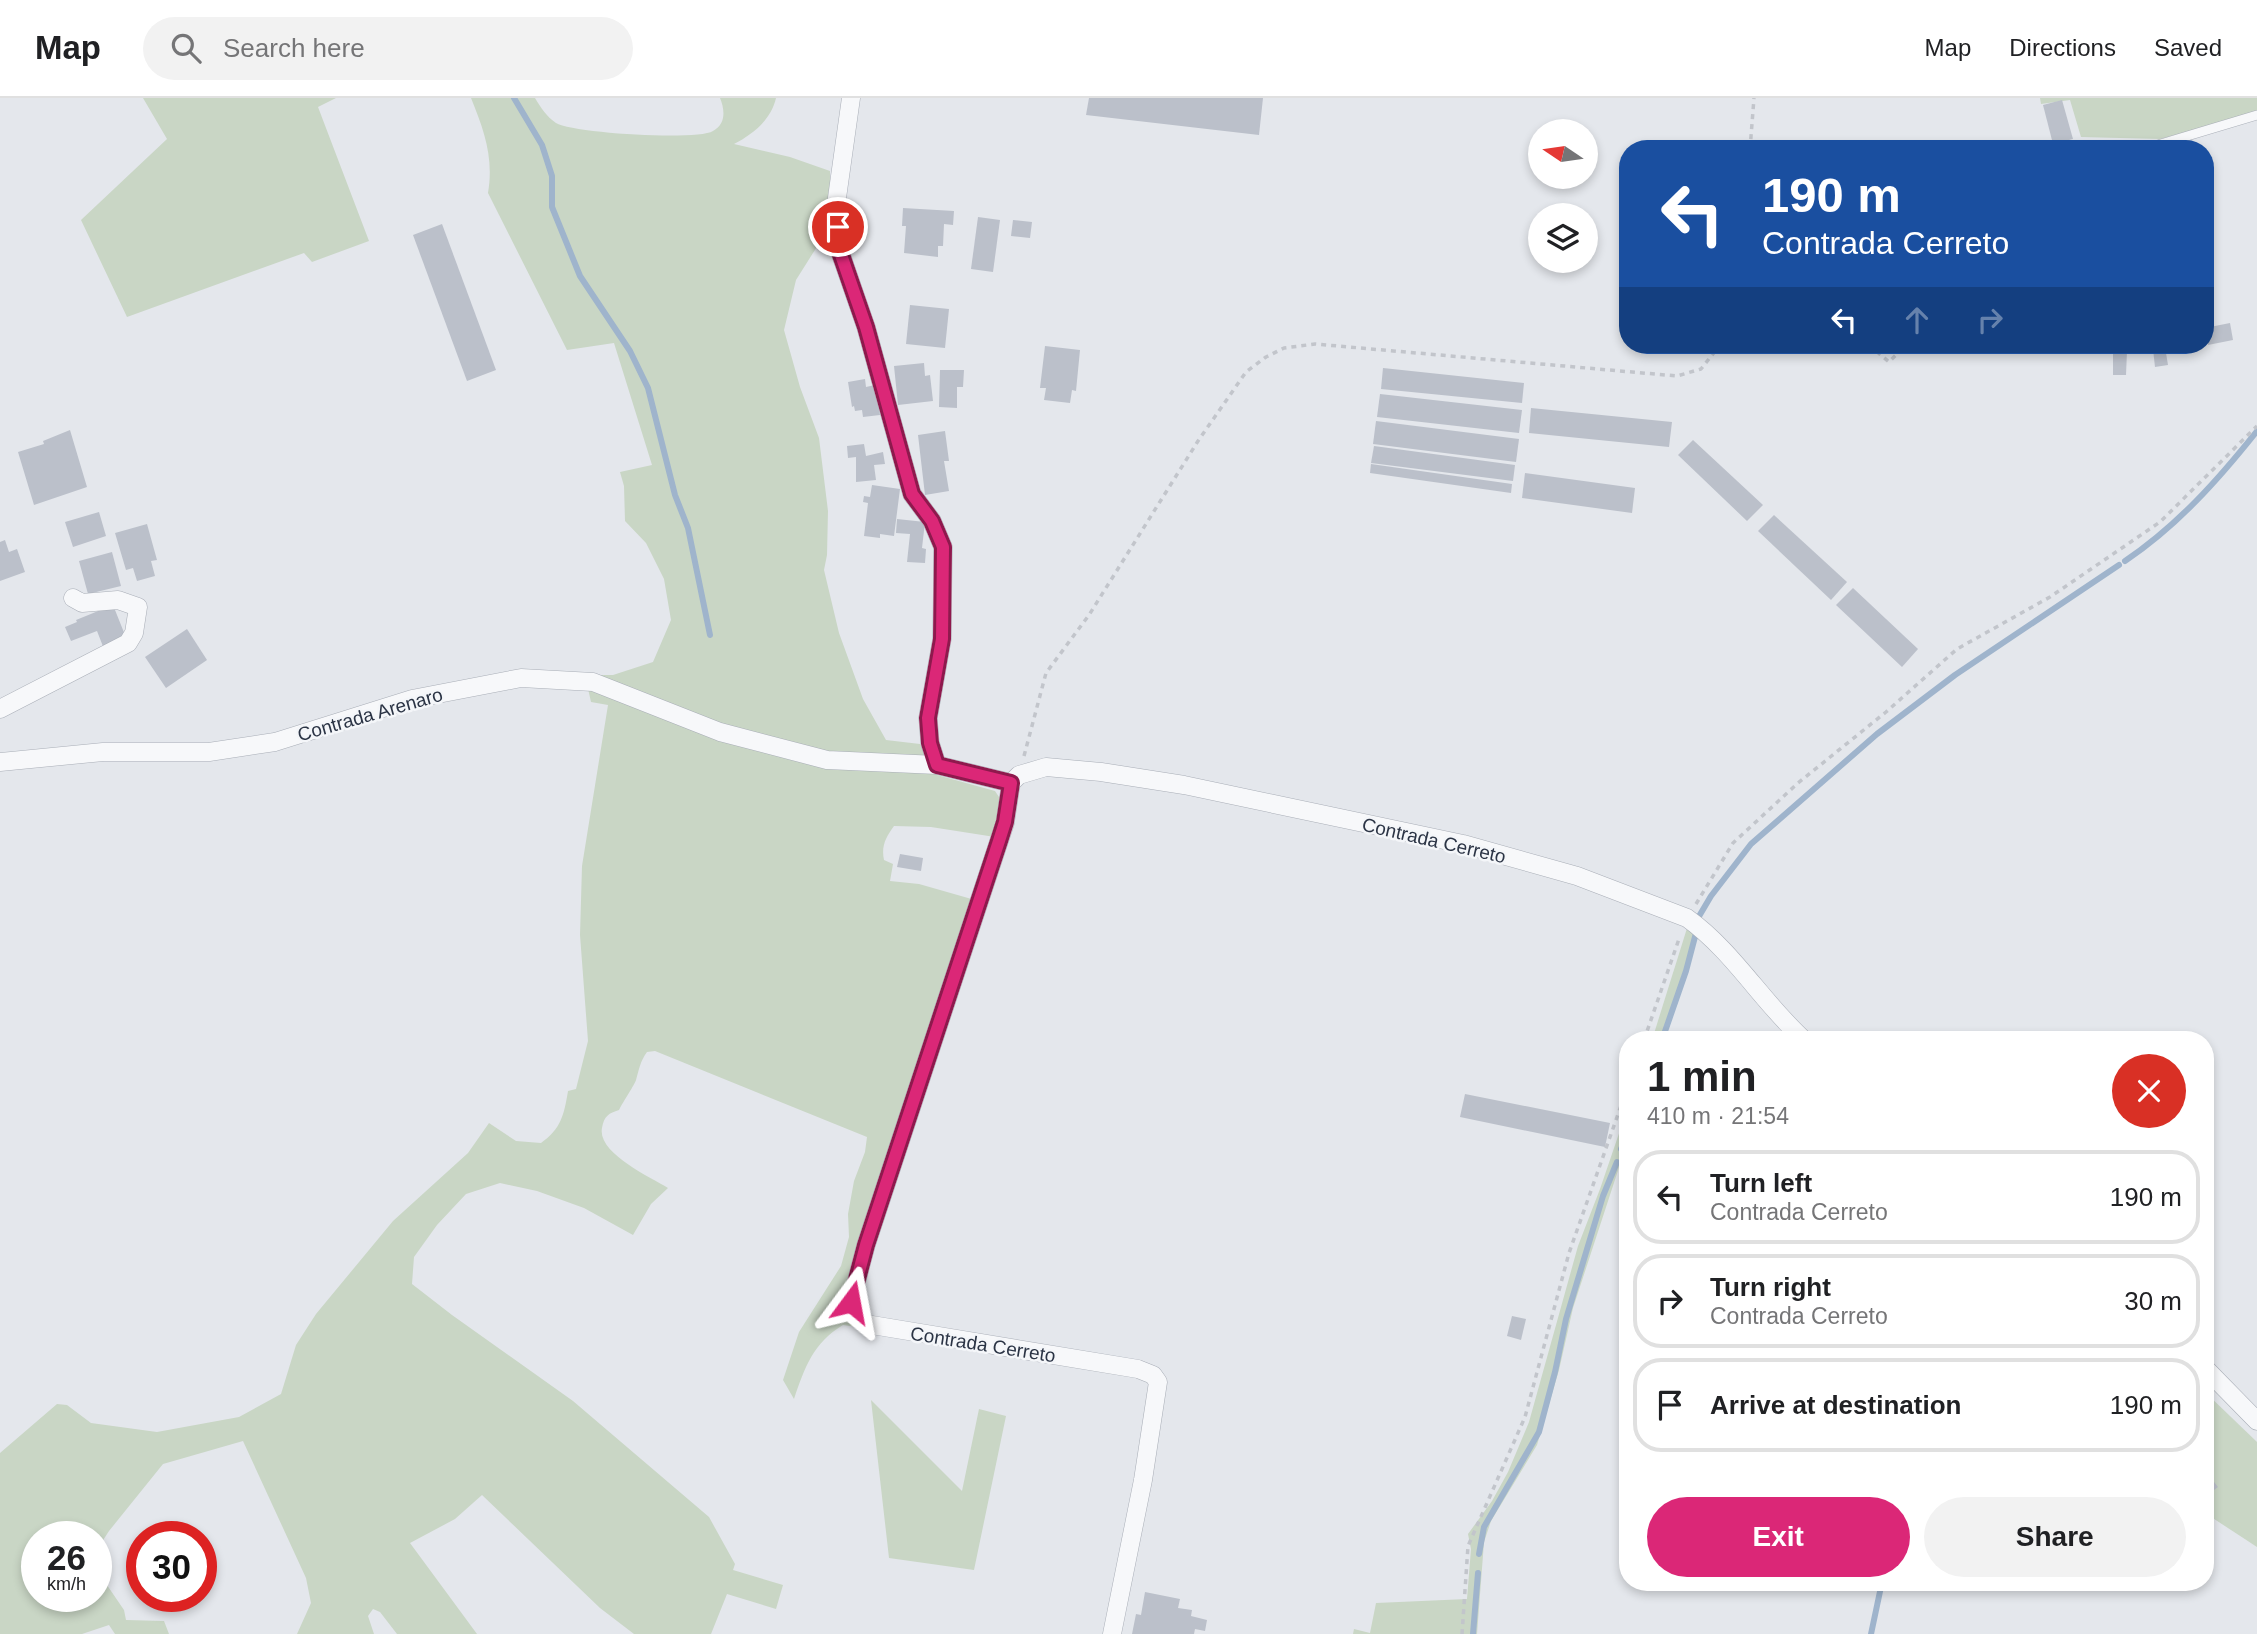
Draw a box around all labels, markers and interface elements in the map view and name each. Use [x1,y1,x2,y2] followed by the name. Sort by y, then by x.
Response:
[143,17,633,80] search box
[35,29,101,66] text: Map
[167,29,205,67] icon: search
[223,33,365,63] text: Search here
[1925,34,1971,61] text: Map
[2009,34,2116,61] text: Directions
[2154,34,2222,61] text: Saved
[1528,119,1598,189] north arrow
[1528,119,1598,273] map controls
[1647,168,1738,259] icon: left
[1762,168,1901,222] text: 190 m
[808,197,868,257] pin
[1528,203,1598,273] button: layers
[819,208,857,246] icon: arrive
[1762,225,2009,261] text: Contrada Cerreto
[1825,301,1863,339] icon: left
[1898,301,1936,339] icon: ahead
[1971,301,2009,339] icon: right
[295,684,445,745] street label: Contrada Arenaro
[1360,814,1508,867] street label: Contrada Cerreto
[1647,1053,1757,1100] text: 1 min
[2112,1054,2186,1128] button: close
[1647,1103,1789,1129] text: 410 m · 21:54
[1710,1168,1812,1198] text: Turn left
[1651,1178,1689,1216] icon: left
[2110,1182,2182,1212] text: 190 m
[1710,1199,1888,1225] text: Contrada Cerreto
[814,1265,888,1339] position arrow
[1710,1272,1831,1302] text: Turn right
[1651,1282,1689,1320] icon: right
[2124,1286,2182,1316] text: 30 m
[1710,1303,1888,1329] text: Contrada Cerreto
[909,1323,1057,1366] street label: Contrada Cerreto
[1651,1386,1689,1424] icon: arrive
[1710,1390,1961,1420] text: Arrive at destination
[2110,1390,2182,1420] text: 190 m
[1647,1497,1910,1577] button: Exit
[1924,1497,2186,1577] button: Share
[126,1521,217,1612] speed limit sign: 30
[47,1538,86,1577] text: 26
[47,1574,86,1594] text: km/h

